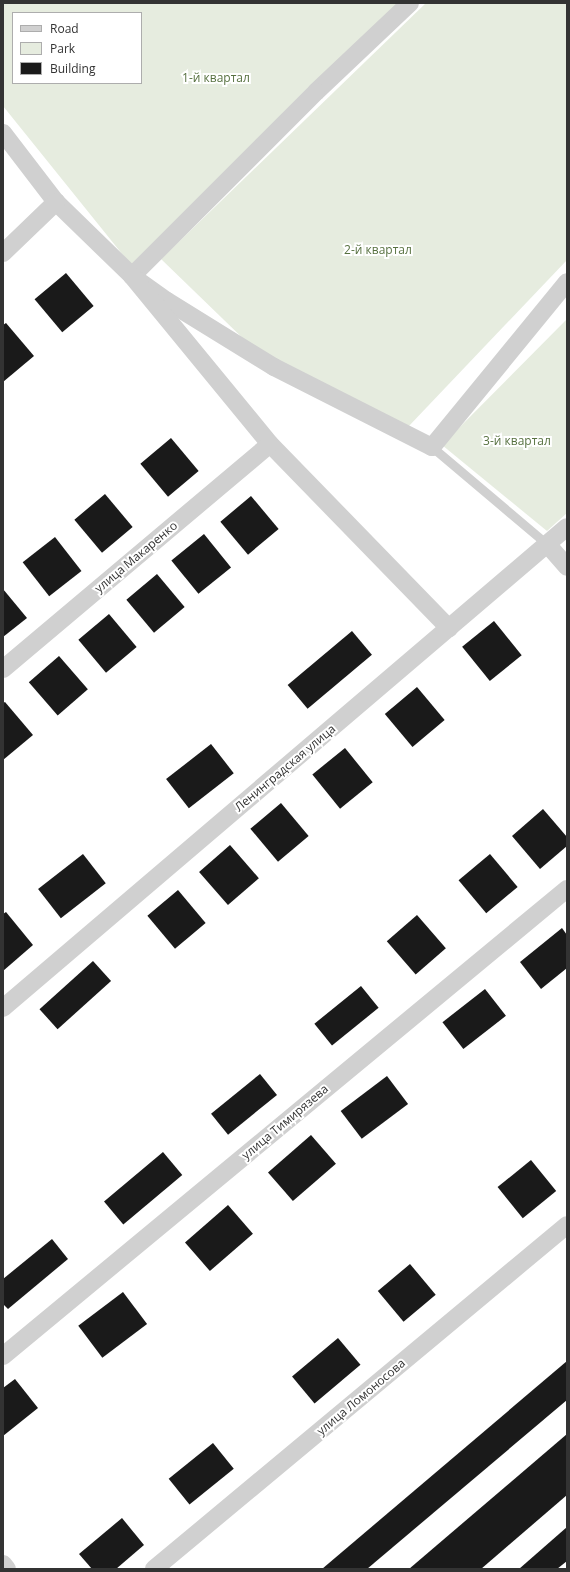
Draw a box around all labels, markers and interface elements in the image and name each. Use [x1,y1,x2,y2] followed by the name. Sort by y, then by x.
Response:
[12,12,142,84] legend
[50,20,79,37] text: Road
[50,40,75,57] text: Park
[50,60,95,77] text: Building
[182,71,250,85] park label: 1-й квартал
[344,243,412,257] park label: 2-й квартал
[483,434,551,448] park label: 3-й квартал
[92,518,180,596] street label: улица Макаренко
[232,722,338,814] street label: Ленинградская улица
[239,1082,331,1162] street label: улица Тимирязева
[314,1356,408,1438] street label: улица Ломоносова

